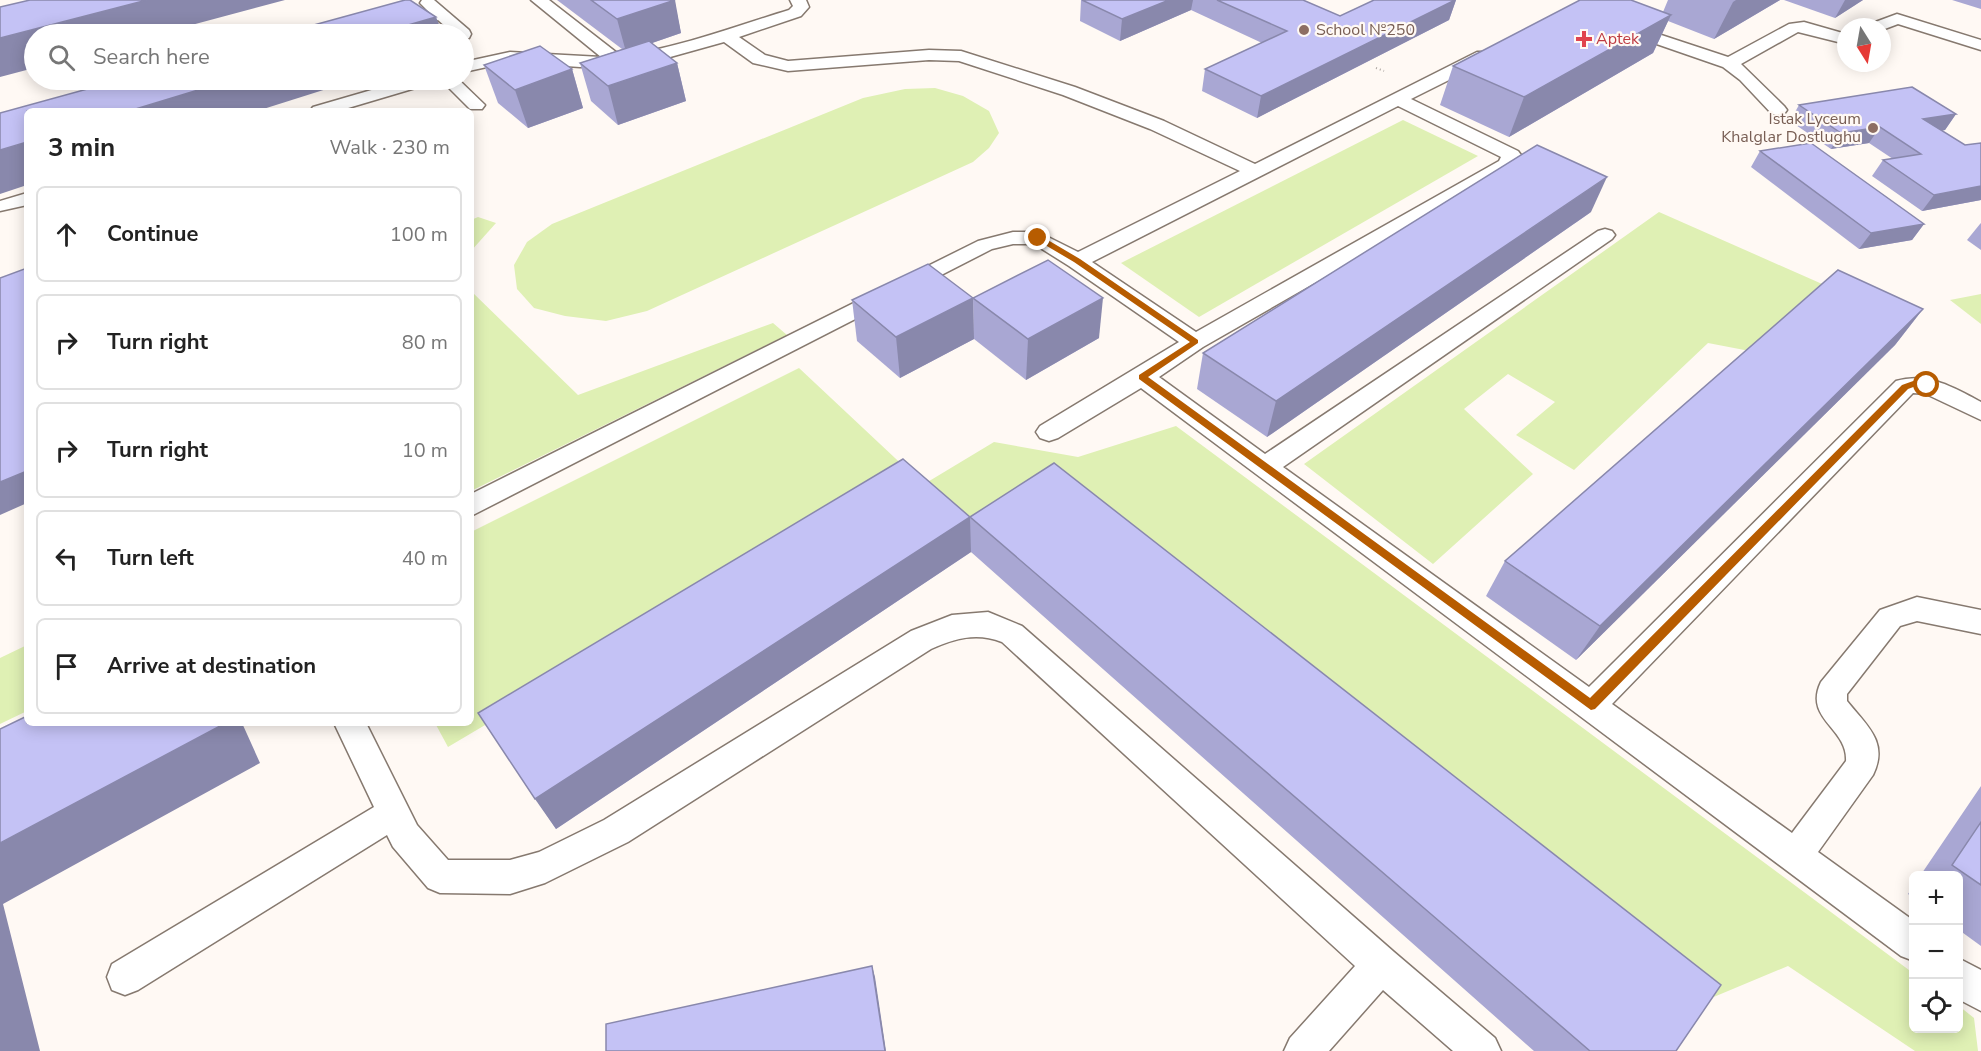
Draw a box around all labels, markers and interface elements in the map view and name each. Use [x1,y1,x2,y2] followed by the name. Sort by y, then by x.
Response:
[1837,18,1891,72] north arrow
[1316,19,1415,41] place label: School №250
[1297,23,1311,37] marker: School №250
[24,24,474,90] search box
[1596,28,1640,50] place label: Aptek
[1577,32,1591,46] marker: Aptek
[45,41,78,74] icon: search
[93,42,210,72] text: Search here
[1721,108,1861,148] place label: Istak Lyceum Khalglar Dostlughu
[1866,121,1880,135] marker: Istak Lyceum Khalglar Dostlughu
[48,130,115,165] text: 3 min
[330,134,450,161] text: Walk · 230 m
[50,218,83,251] icon: ahead
[107,219,198,249] text: Continue
[390,221,448,248] text: 100 m
[1024,224,1050,250] route end
[50,326,83,359] icon: right
[107,327,208,357] text: Turn right
[402,329,448,356] text: 80 m
[1913,371,1939,397] route start
[50,434,83,467] icon: right
[107,435,208,465] text: Turn right
[402,437,448,464] text: 10 m
[50,542,83,575] icon: left
[107,543,194,573] text: Turn left
[402,545,448,572] text: 40 m
[50,650,83,683] icon: arrive
[107,651,316,681] text: Arrive at destination
[1909,871,1963,1033] map controls
[1909,871,1963,925] button: +
[1909,925,1963,979] button: −
[1909,979,1963,1033] button: locate

